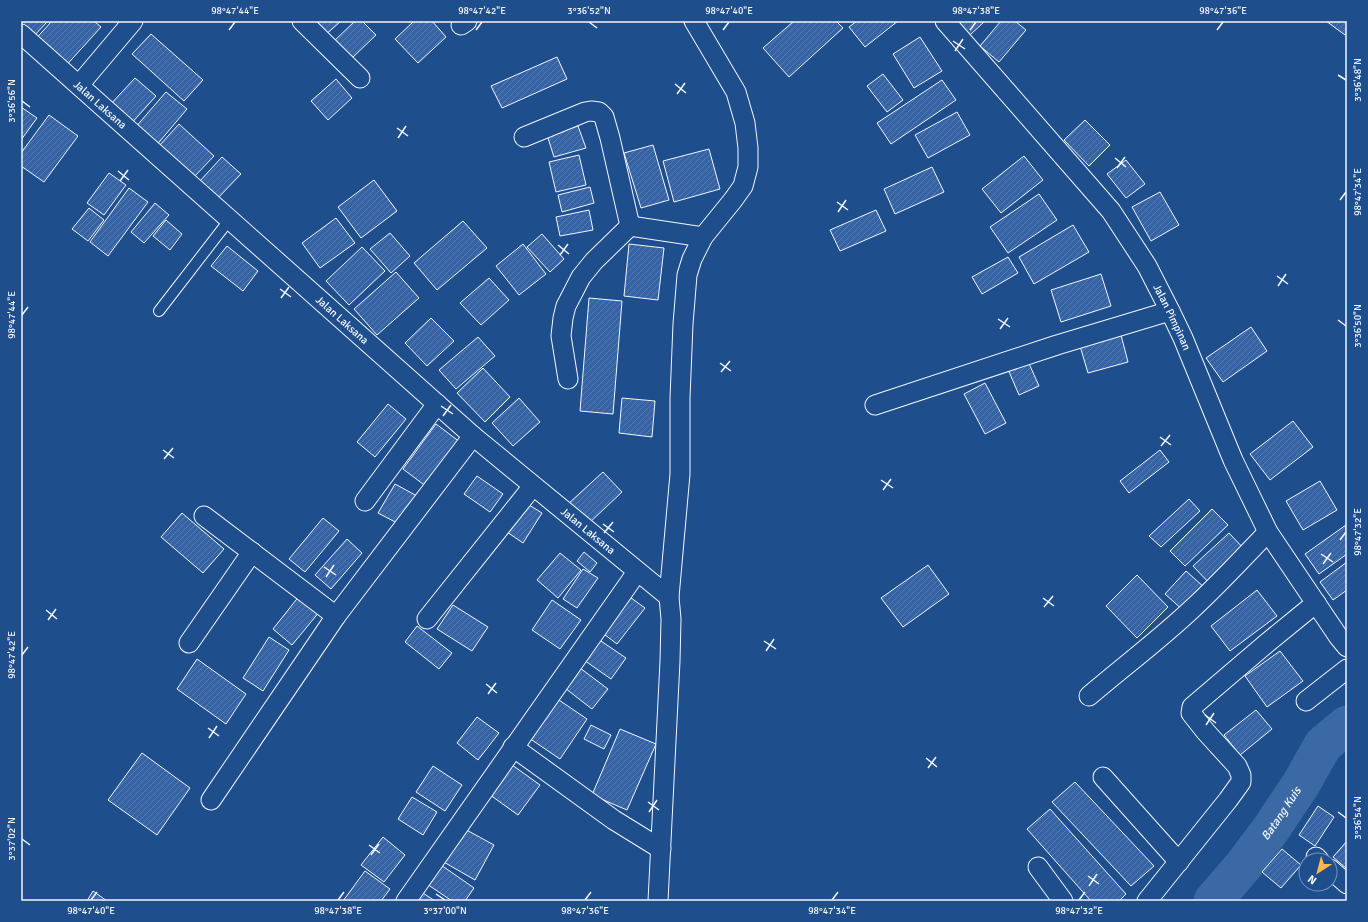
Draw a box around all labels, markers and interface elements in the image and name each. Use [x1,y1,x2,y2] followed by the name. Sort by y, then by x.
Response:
[211,5,259,17] text: 98°47'44"E
[458,5,506,17] text: 98°47'42"E
[567,5,611,17] text: 3°36'52"N
[705,5,753,17] text: 98°47'40"E
[952,5,1000,17] text: 98°47'38"E
[1199,5,1247,17] text: 98°47'36"E
[1352,58,1364,102] text: 3°36'48"N
[71,78,129,132] street label: Jalan Laksana
[6,79,18,123] text: 3°36'56"N
[1352,168,1364,216] text: 98°47'34"E
[1150,282,1193,352] street label: Jalan Pimpinan
[6,291,18,339] text: 98°47'44"E
[313,293,371,347] street label: Jalan Laksana
[1352,304,1364,348] text: 3°36'50"N
[558,505,618,557] street label: Jalan Laksana
[1352,508,1364,556] text: 98°47'32"E
[6,631,18,679] text: 98°47'42"E
[1258,783,1306,843] water label: Batang Kuis
[1352,796,1364,840] text: 3°36'54"N
[6,817,18,861] text: 3°37'02"N
[1298,852,1338,892] north arrow
[1305,872,1319,887] text: N
[67,905,115,917] text: 98°47'40"E
[314,905,362,917] text: 98°47'38"E
[423,905,467,917] text: 3°37'00"N
[561,905,609,917] text: 98°47'36"E
[808,905,856,917] text: 98°47'34"E
[1055,905,1103,917] text: 98°47'32"E

